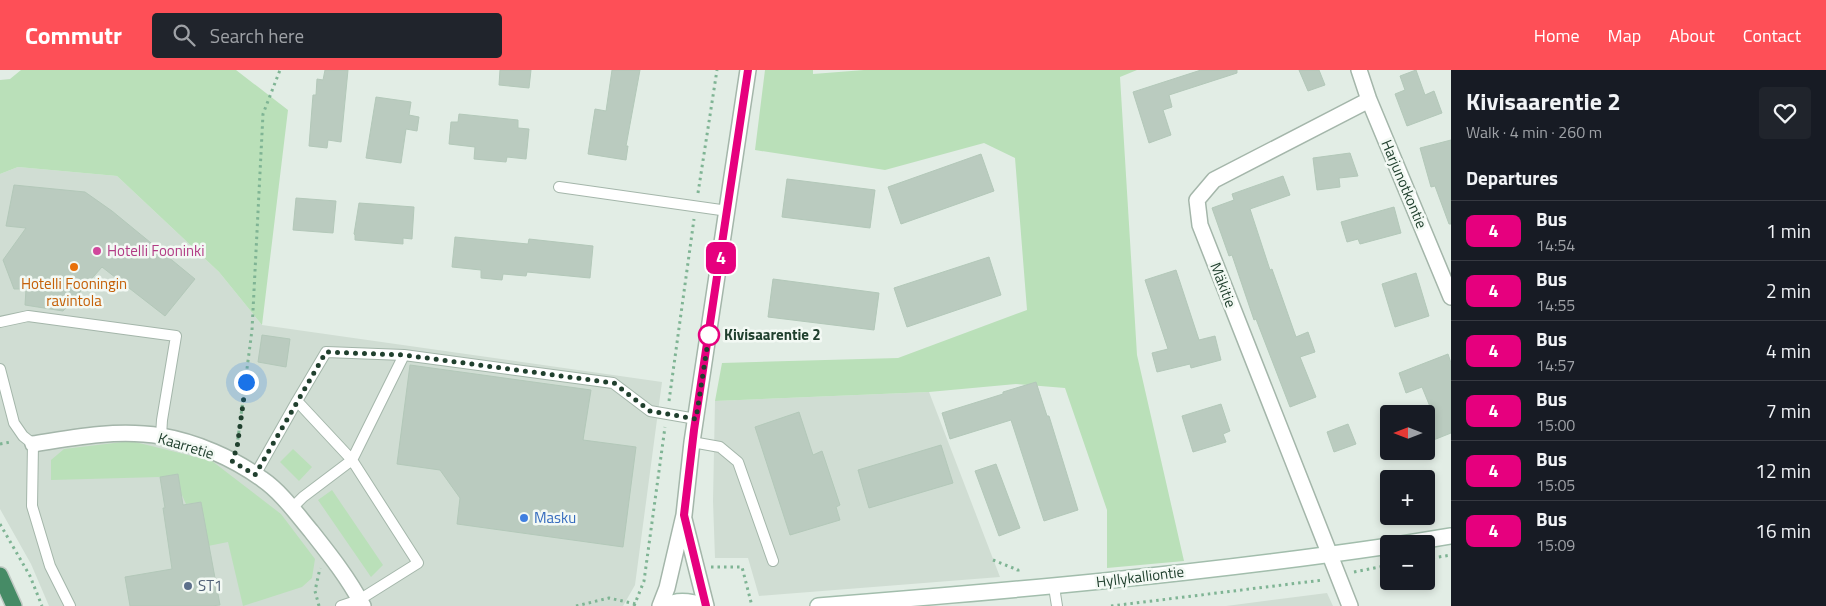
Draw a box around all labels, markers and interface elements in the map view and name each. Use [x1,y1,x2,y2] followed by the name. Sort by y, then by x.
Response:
[152,13,502,58] search box
[25,17,122,53] text: Commutr
[170,21,198,49] icon: search
[210,21,304,50] text: Search here
[1534,22,1580,49] text: Home
[1608,22,1641,49] text: Map
[1669,22,1715,49] text: About
[1743,22,1801,49] text: Contact
[1466,83,1621,119] text: Kivisaarentie 2
[1759,87,1811,139] button: heart
[1466,120,1602,144] text: Walk · 4 min · 260 m
[1375,136,1433,232] street label: Harjunotkontie
[1466,163,1558,192] text: Departures
[1536,204,1567,233] text: Bus
[1766,216,1811,245] text: 1 min
[1488,217,1499,244] text: 4
[1536,233,1575,257] text: 14:54
[107,239,205,262] place label: Hotelli Fooninki
[705,242,737,274] line badge: 4
[716,244,726,271] text: 4
[91,245,103,257] marker: Hotelli Fooninki
[1204,259,1243,311] street label: Mäkitie
[68,261,80,273] marker: Hotelli Fooningin ravintola
[1536,264,1567,293] text: Bus
[21,272,127,312] place label: Hotelli Fooningin ravintola
[1766,276,1811,305] text: 2 min
[1488,277,1499,304] text: 4
[1536,293,1575,317] text: 14:55
[724,323,821,346] place label: Kivisaarentie 2
[698,324,720,346] marker: Kivisaarentie 2
[1536,324,1567,353] text: Bus
[1766,336,1811,365] text: 4 min
[1488,337,1499,364] text: 4
[1536,353,1575,377] text: 14:57
[234,370,259,395] your location
[1536,384,1567,413] text: Bus
[1766,396,1811,425] text: 7 min
[1488,397,1499,424] text: 4
[1380,405,1435,460] north arrow
[1380,405,1435,590] map controls
[1536,413,1575,437] text: 15:00
[155,426,217,465] street label: Kaarretie
[1536,444,1567,473] text: Bus
[1755,456,1811,485] text: 12 min
[1488,457,1499,484] text: 4
[1380,470,1435,525] button: +
[1536,473,1575,497] text: 15:05
[1536,504,1567,533] text: Bus
[534,506,576,529] place label: Masku
[518,512,530,524] marker: Masku
[1755,516,1811,545] text: 16 min
[1488,517,1499,544] text: 4
[1536,533,1575,557] text: 15:09
[1380,535,1435,590] button: −
[1095,560,1185,593] street label: Hyllykalliontie
[198,574,222,597] place label: ST1
[182,580,194,592] marker: ST1

